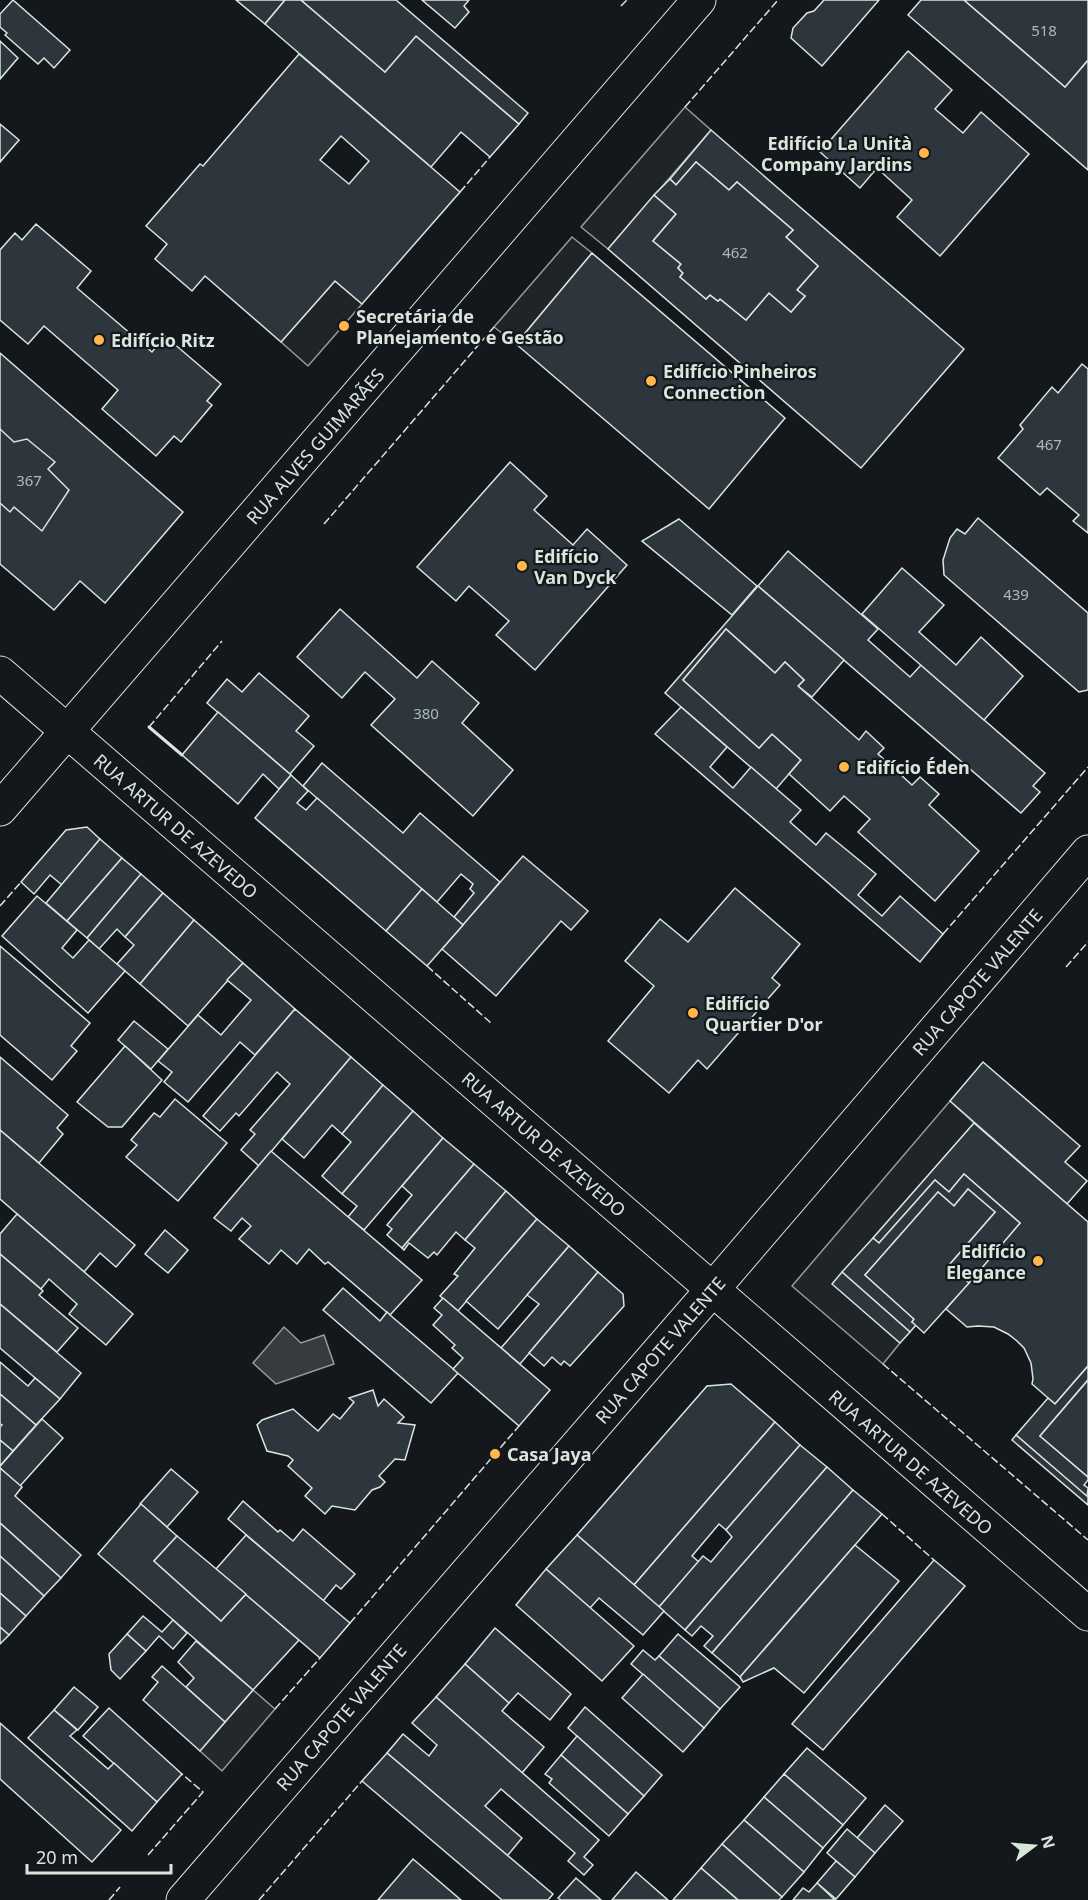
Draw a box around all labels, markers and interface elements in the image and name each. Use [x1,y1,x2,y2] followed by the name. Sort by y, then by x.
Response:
[1031,20,1057,40] house number: 518
[761,131,912,176] place label: Edifício La Unità Company Jardins
[917,146,931,160] marker: Edifício La Unità Company Jardins
[722,242,748,262] house number: 462
[356,304,564,349] place label: Secretária de Planejamento e Gestão
[337,319,351,333] marker: Secretária de Planejamento e Gestão
[111,328,215,352] place label: Edifício Ritz
[92,333,106,347] marker: Edifício Ritz
[663,359,817,404] place label: Edifício Pinheiros Connection
[241,363,389,529] street label: RUA ALVES GUIMARÃES
[644,374,658,388] marker: Edifício Pinheiros Connection
[1036,434,1062,454] house number: 467
[16,470,42,490] house number: 367
[534,544,617,589] place label: Edifício Van Dyck
[515,559,529,573] marker: Edifício Van Dyck
[1003,584,1029,604] house number: 439
[413,703,439,723] house number: 380
[89,748,263,904] street label: RUA ARTUR DE AZEVEDO
[856,755,970,779] place label: Edifício Éden
[837,760,851,774] marker: Edifício Éden
[907,904,1047,1060] street label: RUA CAPOTE VALENTE
[705,991,823,1036] place label: Edifício Quartier D'or
[686,1006,700,1020] marker: Edifício Quartier D'or
[457,1066,631,1222] street label: RUA ARTUR DE AZEVEDO
[946,1239,1026,1284] place label: Edifício Elegance
[1031,1254,1045,1268] marker: Edifício Elegance
[590,1272,730,1428] street label: RUA CAPOTE VALENTE
[824,1384,998,1540] street label: RUA ARTUR DE AZEVEDO
[507,1442,592,1466] place label: Casa Jaya
[488,1447,502,1461] marker: Casa Jaya
[271,1639,411,1795] street label: RUA CAPOTE VALENTE
[1004,1816,1064,1876] north arrow
[1036,1833,1061,1851] text: N
[27,1837,171,1875] scale bar
[36,1845,78,1869] text: 20 m

